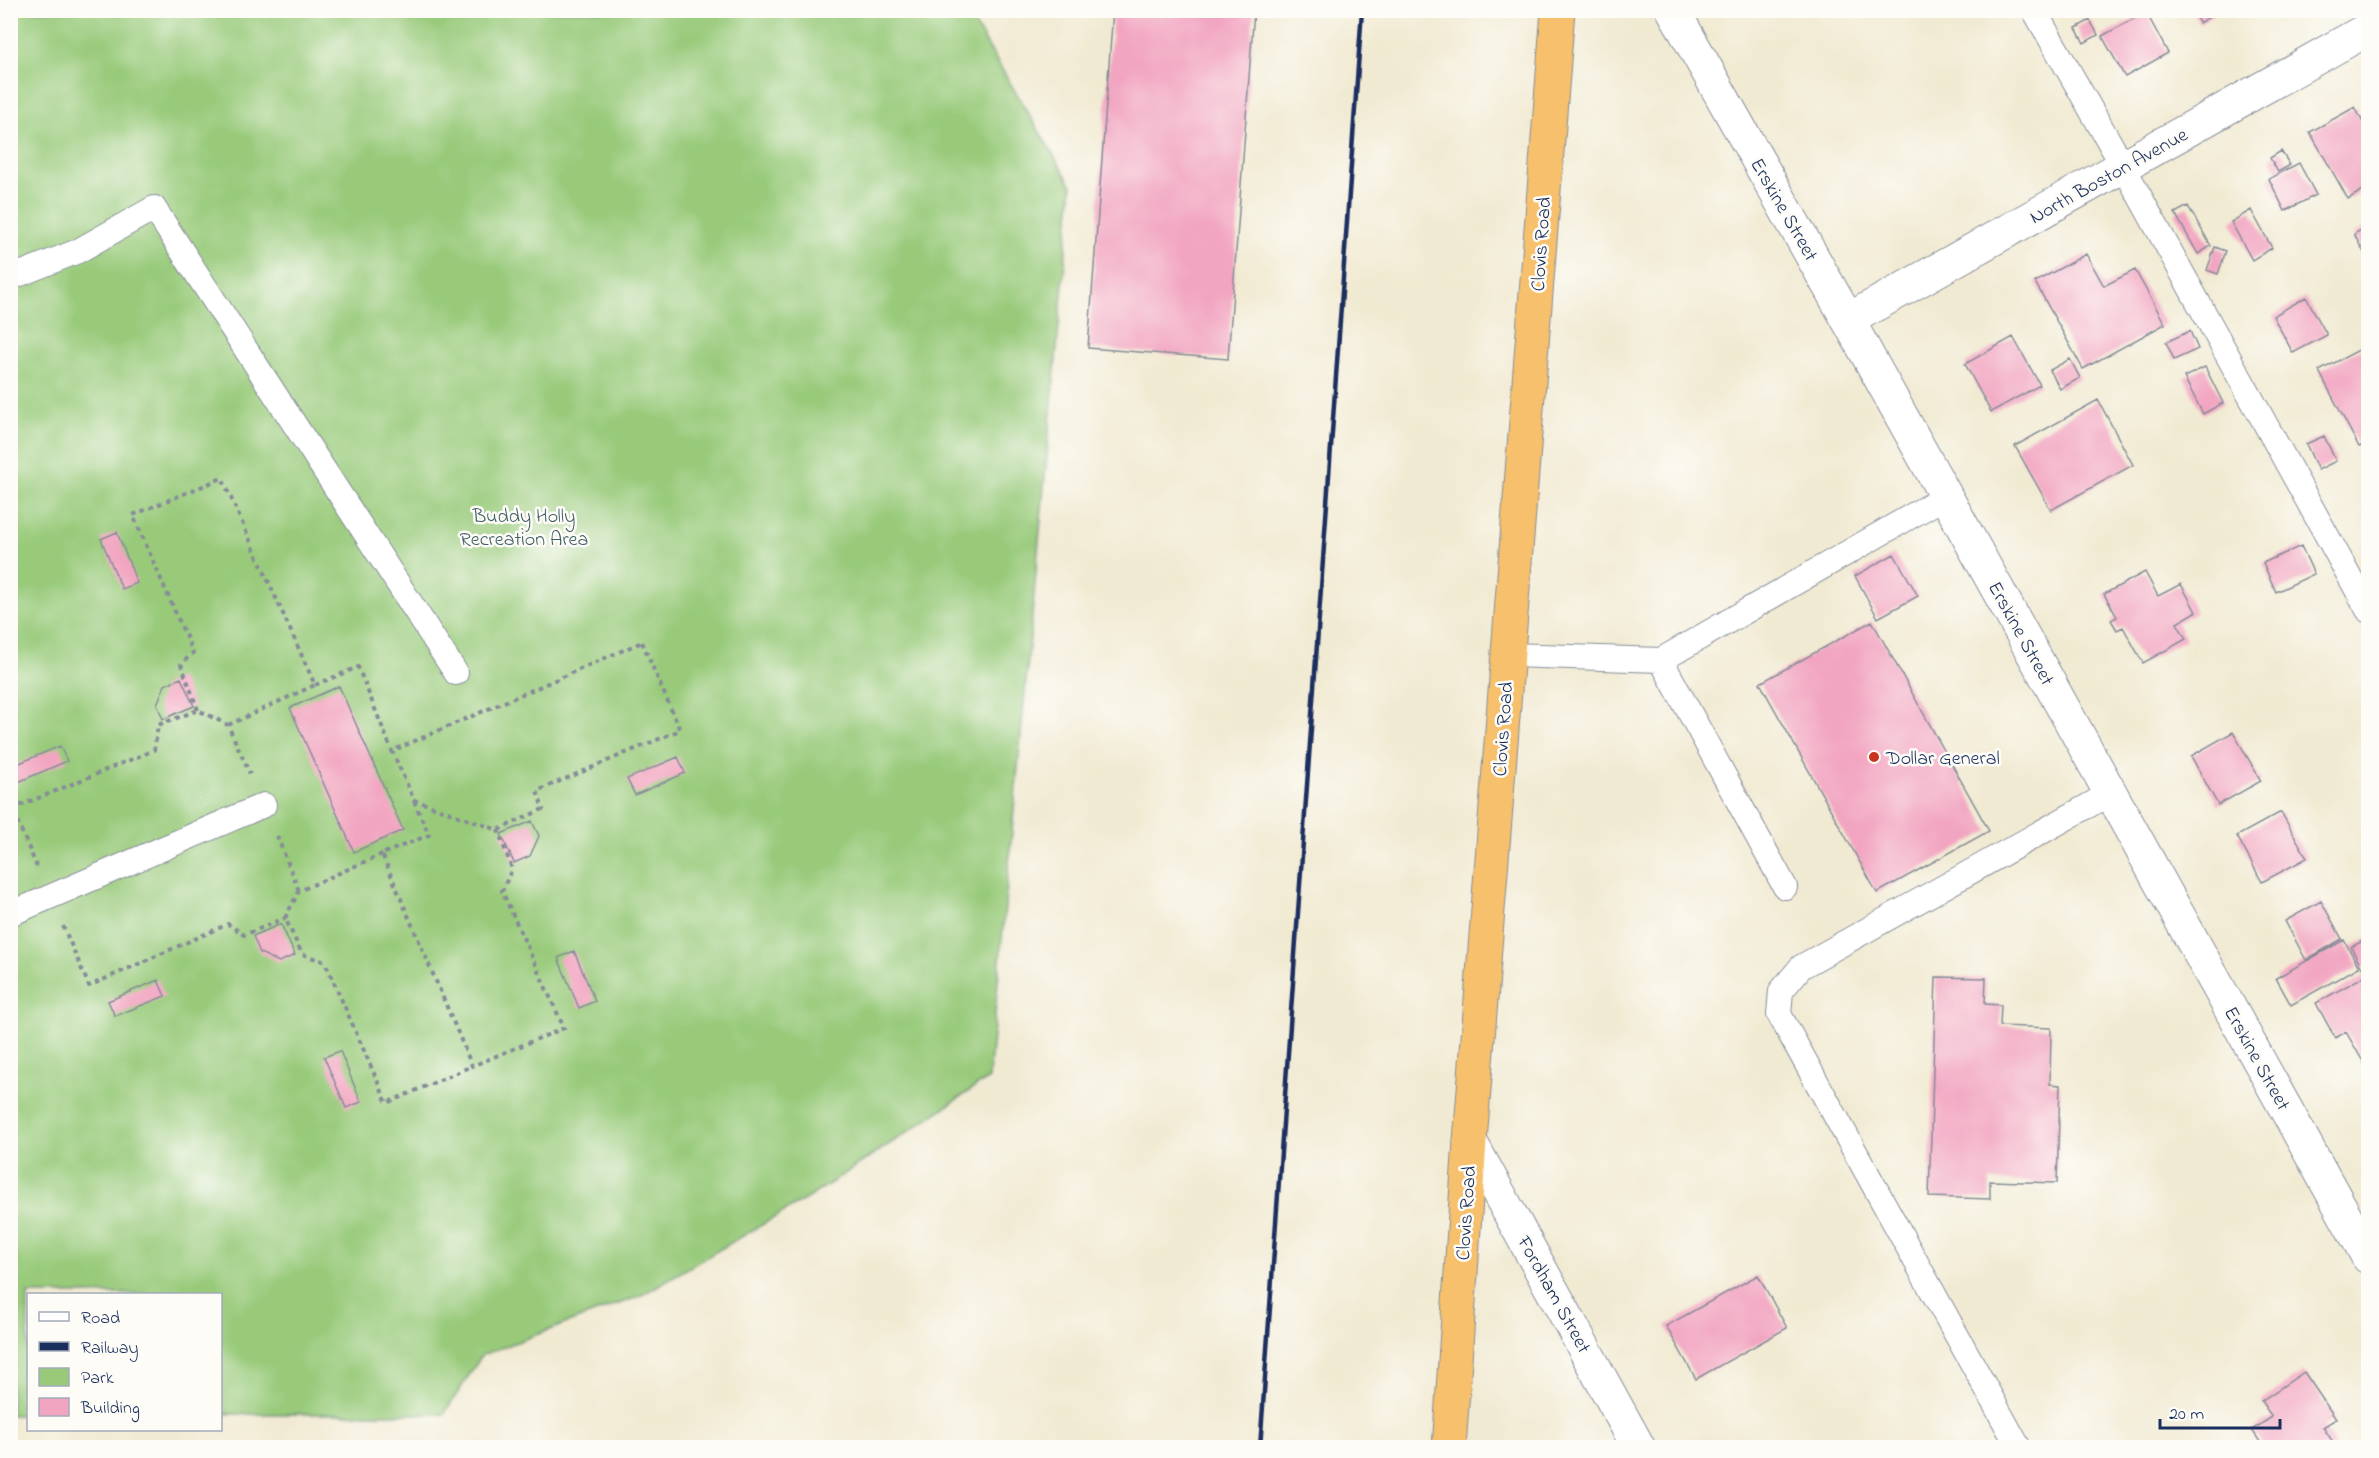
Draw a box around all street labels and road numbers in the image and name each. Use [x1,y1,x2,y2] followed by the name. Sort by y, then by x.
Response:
[2025,122,2194,233] street label: North Boston Avenue
[1742,153,1824,268] street label: Erskine Street
[1525,196,1560,292] street label: Clovis Road
[1979,577,2061,692] street label: Erskine Street
[1487,681,1522,777] street label: Clovis Road
[2215,1002,2297,1117] street label: Erskine Street
[1450,1165,1485,1261] street label: Clovis Road
[1508,1230,1597,1359] street label: Fordham Street

